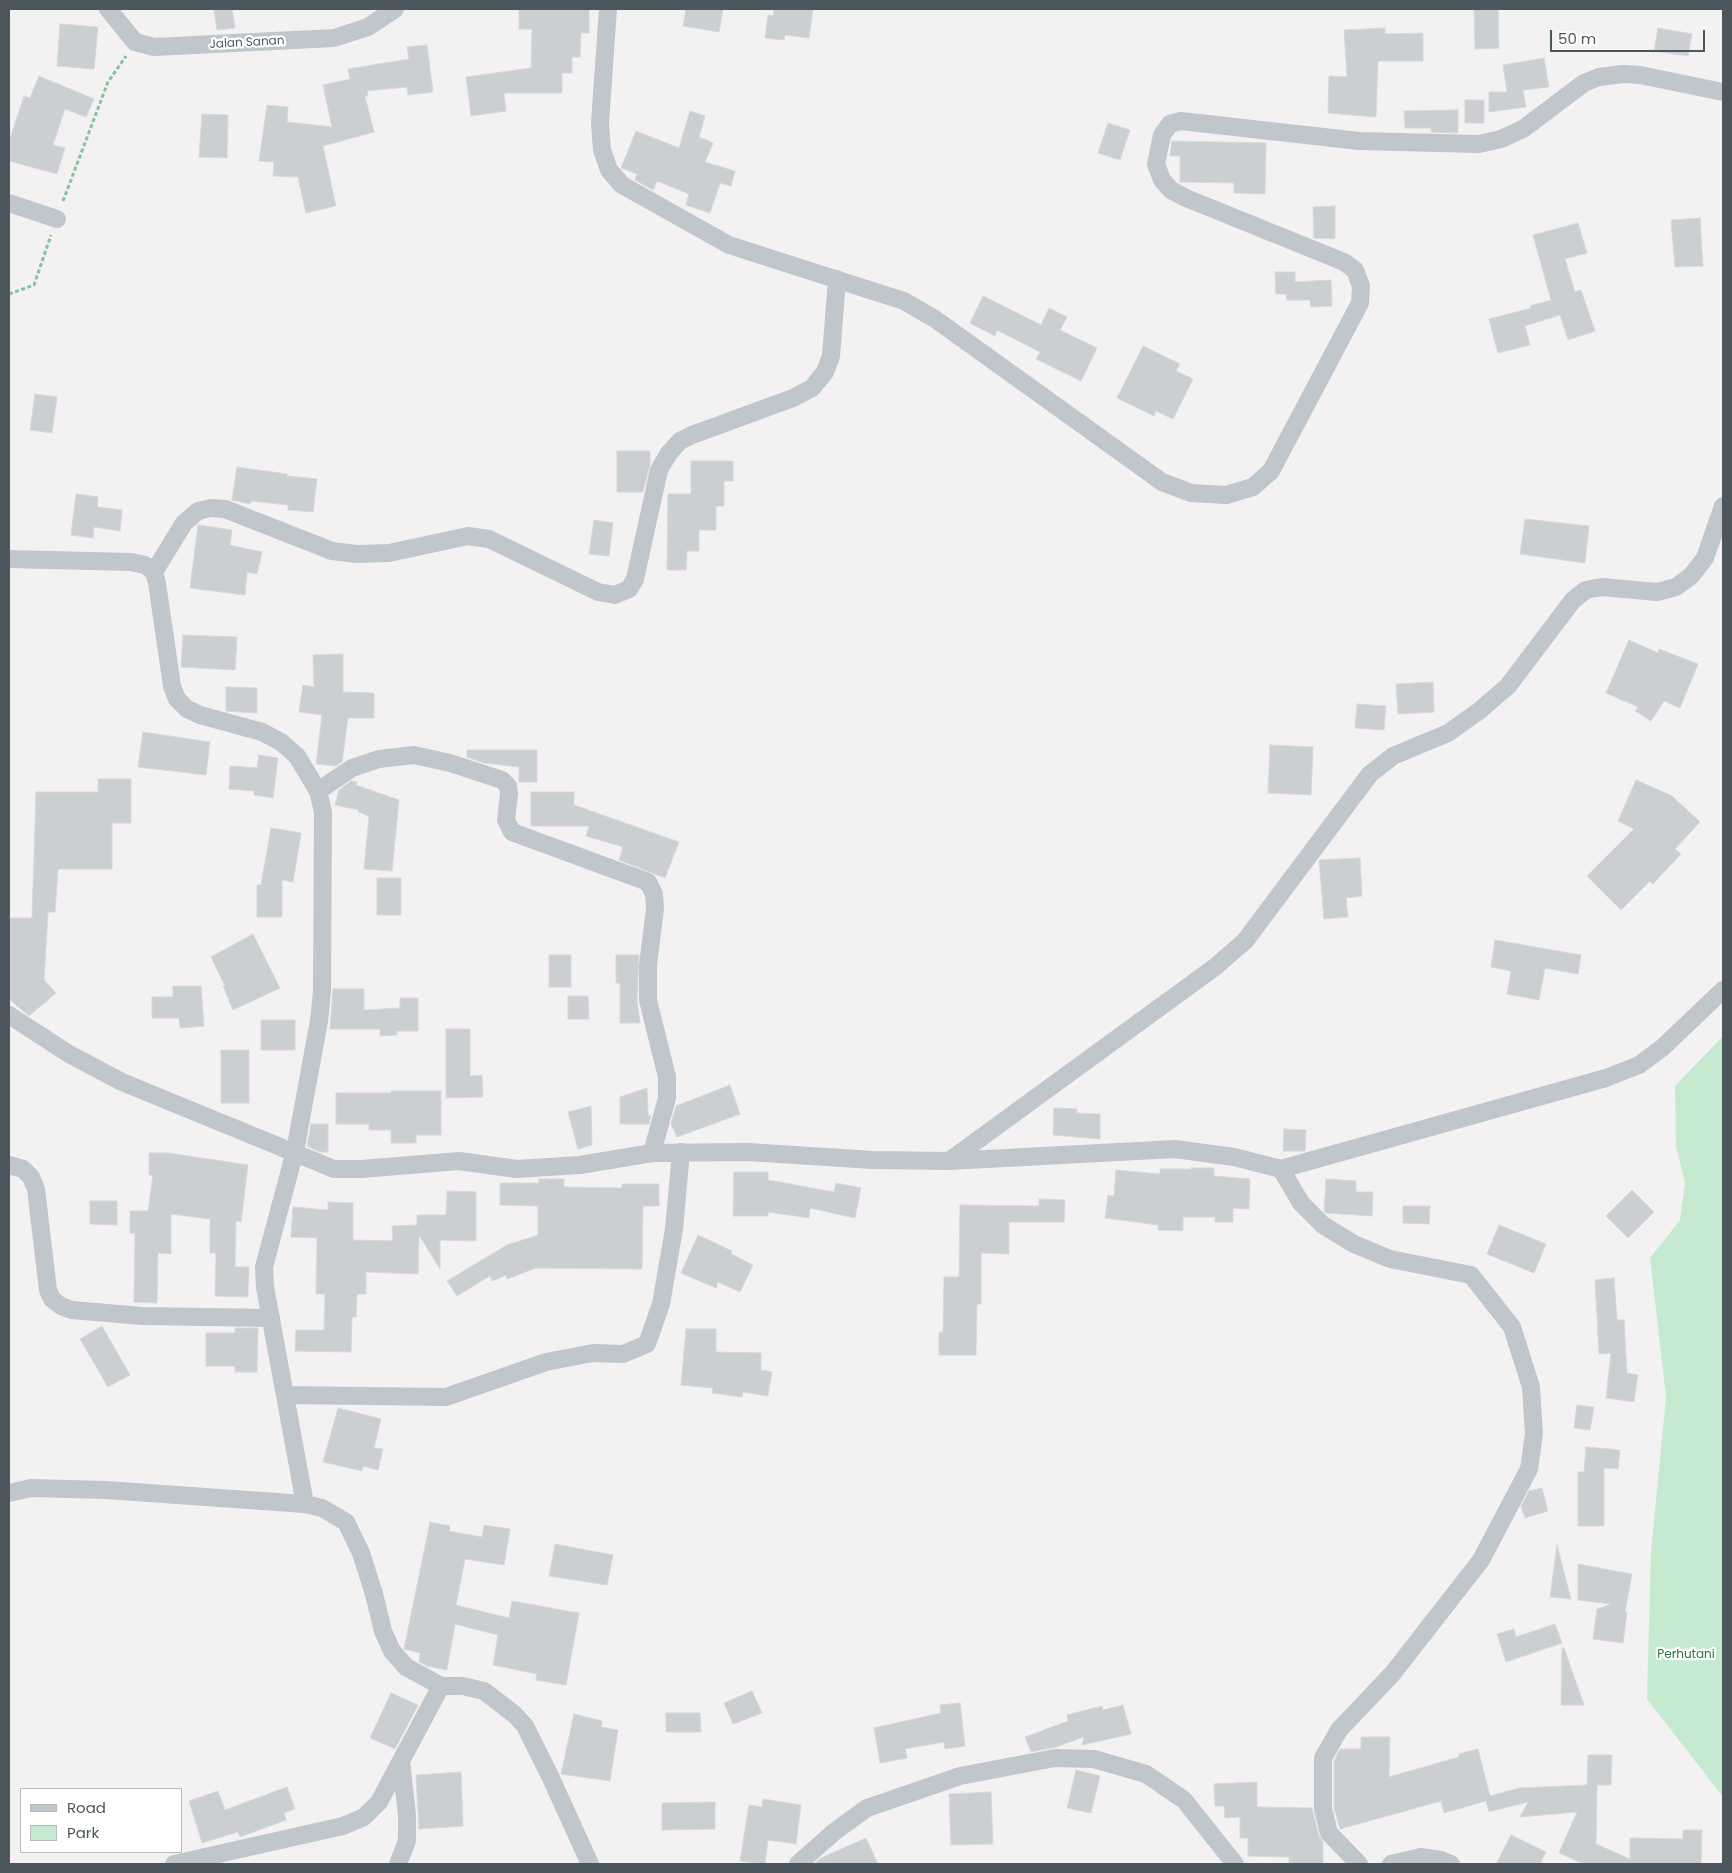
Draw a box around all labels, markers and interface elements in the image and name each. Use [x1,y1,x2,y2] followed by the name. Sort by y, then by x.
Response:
[1552,20,1707,52] scale bar
[1558,28,1596,49] text: 50 m
[209,34,285,52] street label: Jalan Sanan
[1657,1648,1715,1662] park label: Perhutani
[20,1788,182,1853] legend
[67,1797,106,1818] text: Road
[67,1822,99,1843] text: Park

